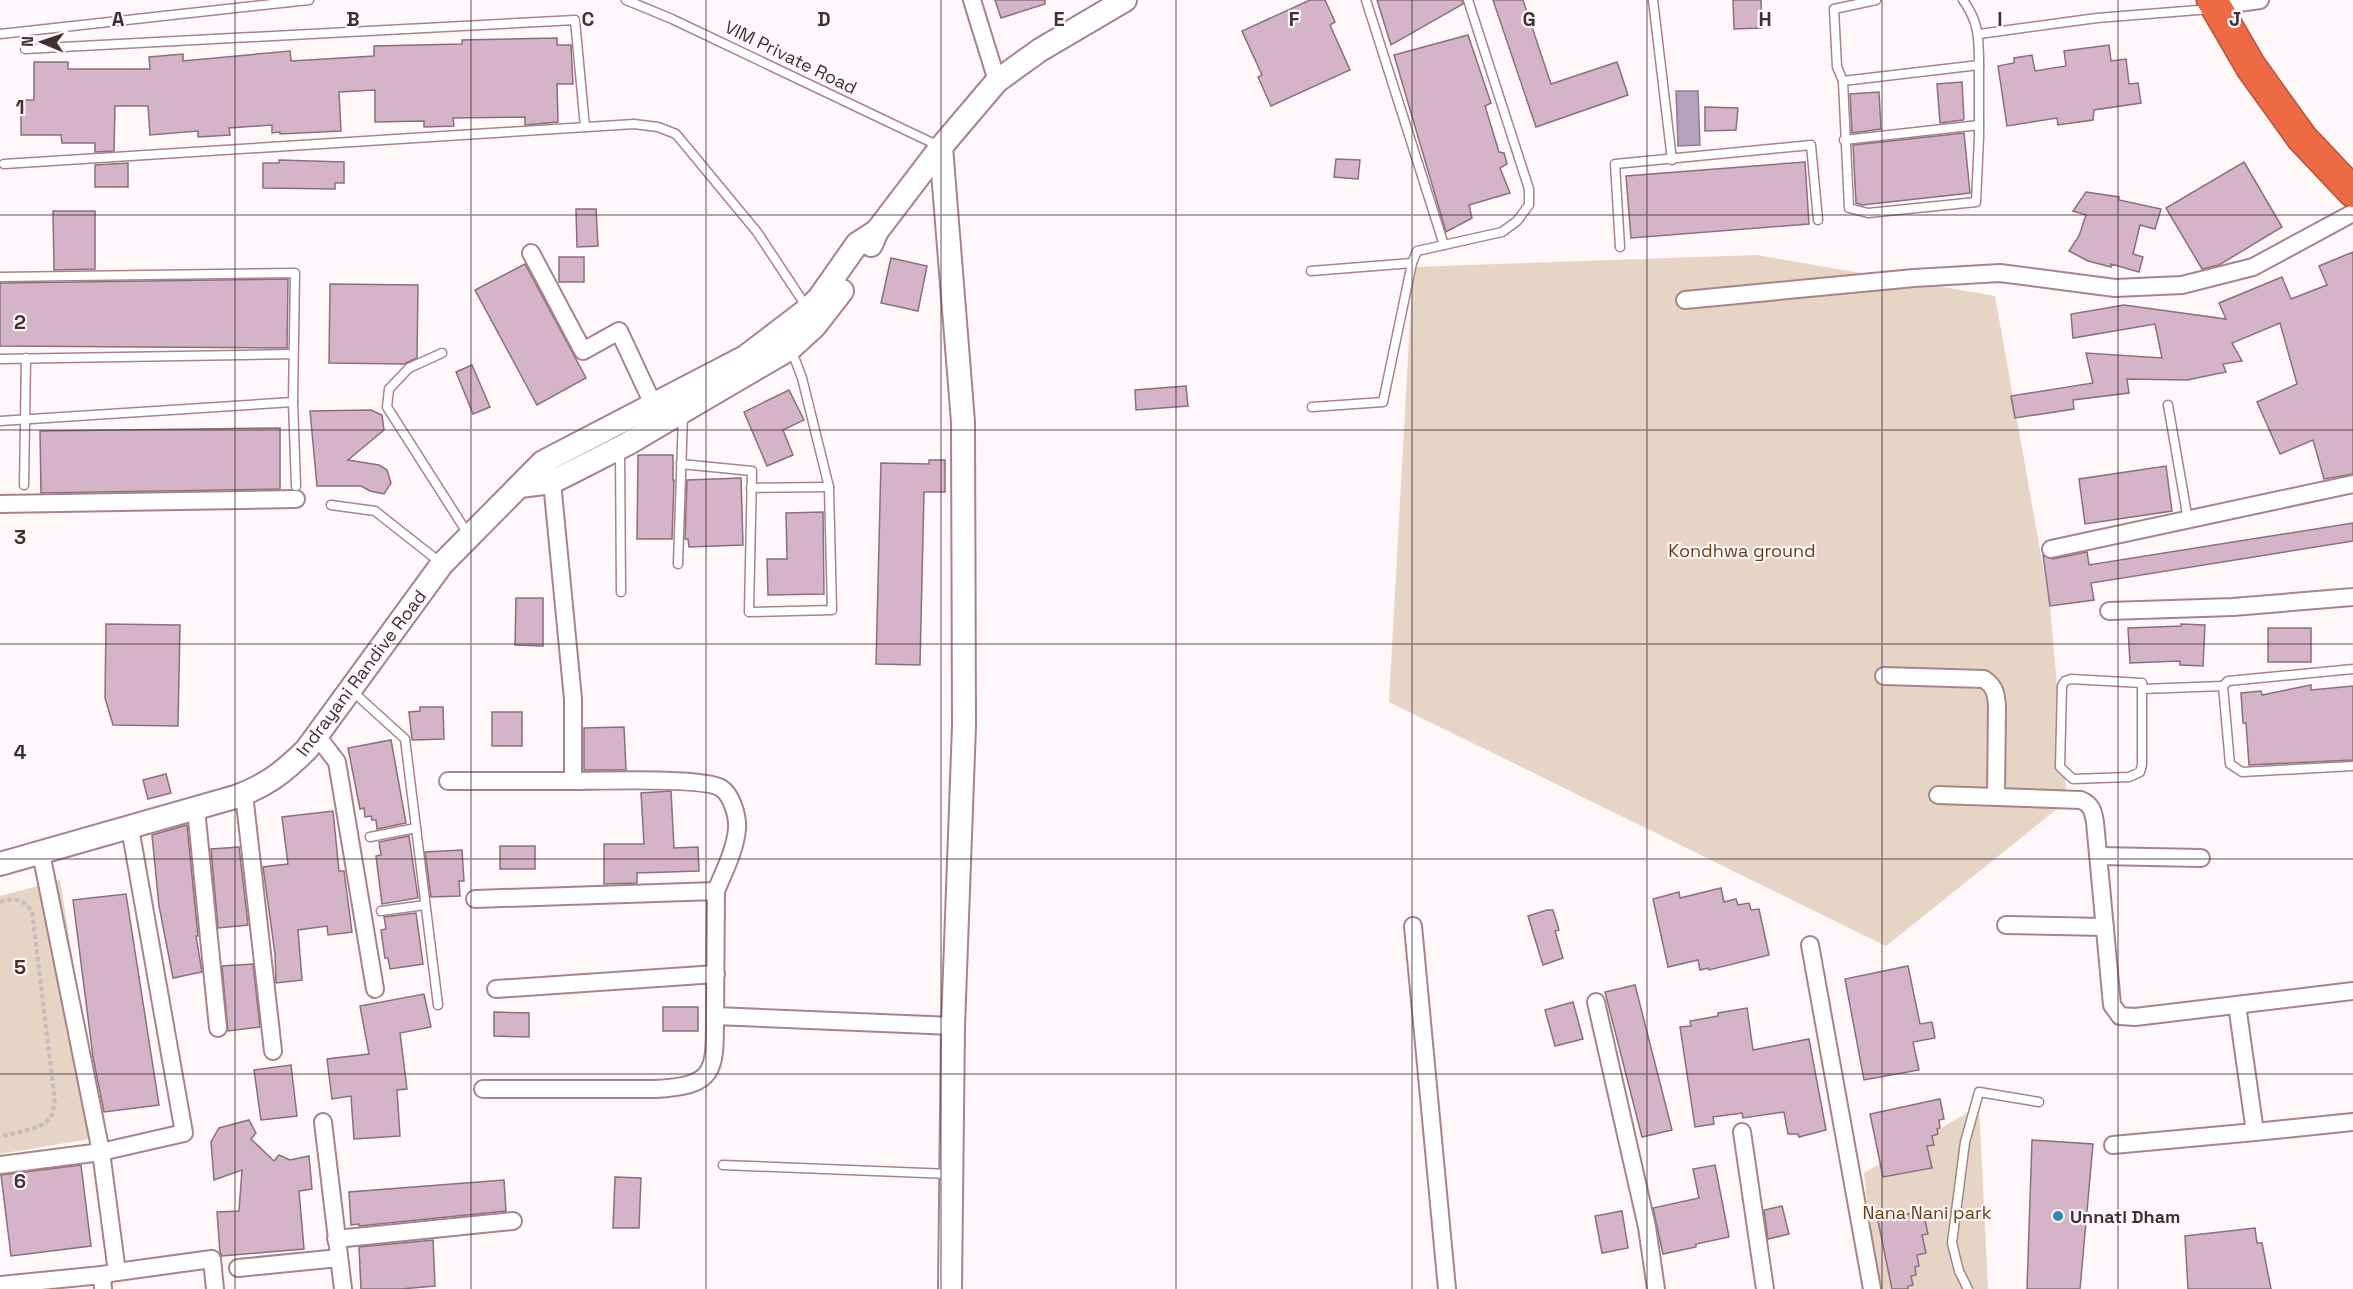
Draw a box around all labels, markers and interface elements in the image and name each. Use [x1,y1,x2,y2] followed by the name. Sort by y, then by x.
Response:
[112,6,125,32] text: A
[346,6,360,32] text: B
[582,6,595,32] text: C
[817,6,831,32] text: D
[1053,6,1065,32] text: E
[1289,6,1300,32] text: F
[1522,6,1536,32] text: G
[1758,6,1772,32] text: H
[1997,6,2003,32] text: I
[2229,6,2241,32] text: J
[12,12,72,72] north arrow
[721,15,861,99] street label: VIM Private Road
[17,36,38,47] text: N
[15,94,25,120] text: 1
[14,309,26,335] text: 2
[14,524,26,550] text: 3
[1668,539,1816,562] park label: Kondhwa ground
[291,585,431,761] street label: Indrayani Randive Road
[14,739,27,765] text: 4
[14,954,26,980] text: 5
[14,1168,26,1194] text: 6
[1862,1201,1992,1224] park label: Nana Nani park
[2070,1205,2180,1228] place label: Unnati Dham
[2051,1209,2065,1223] marker: Unnati Dham

